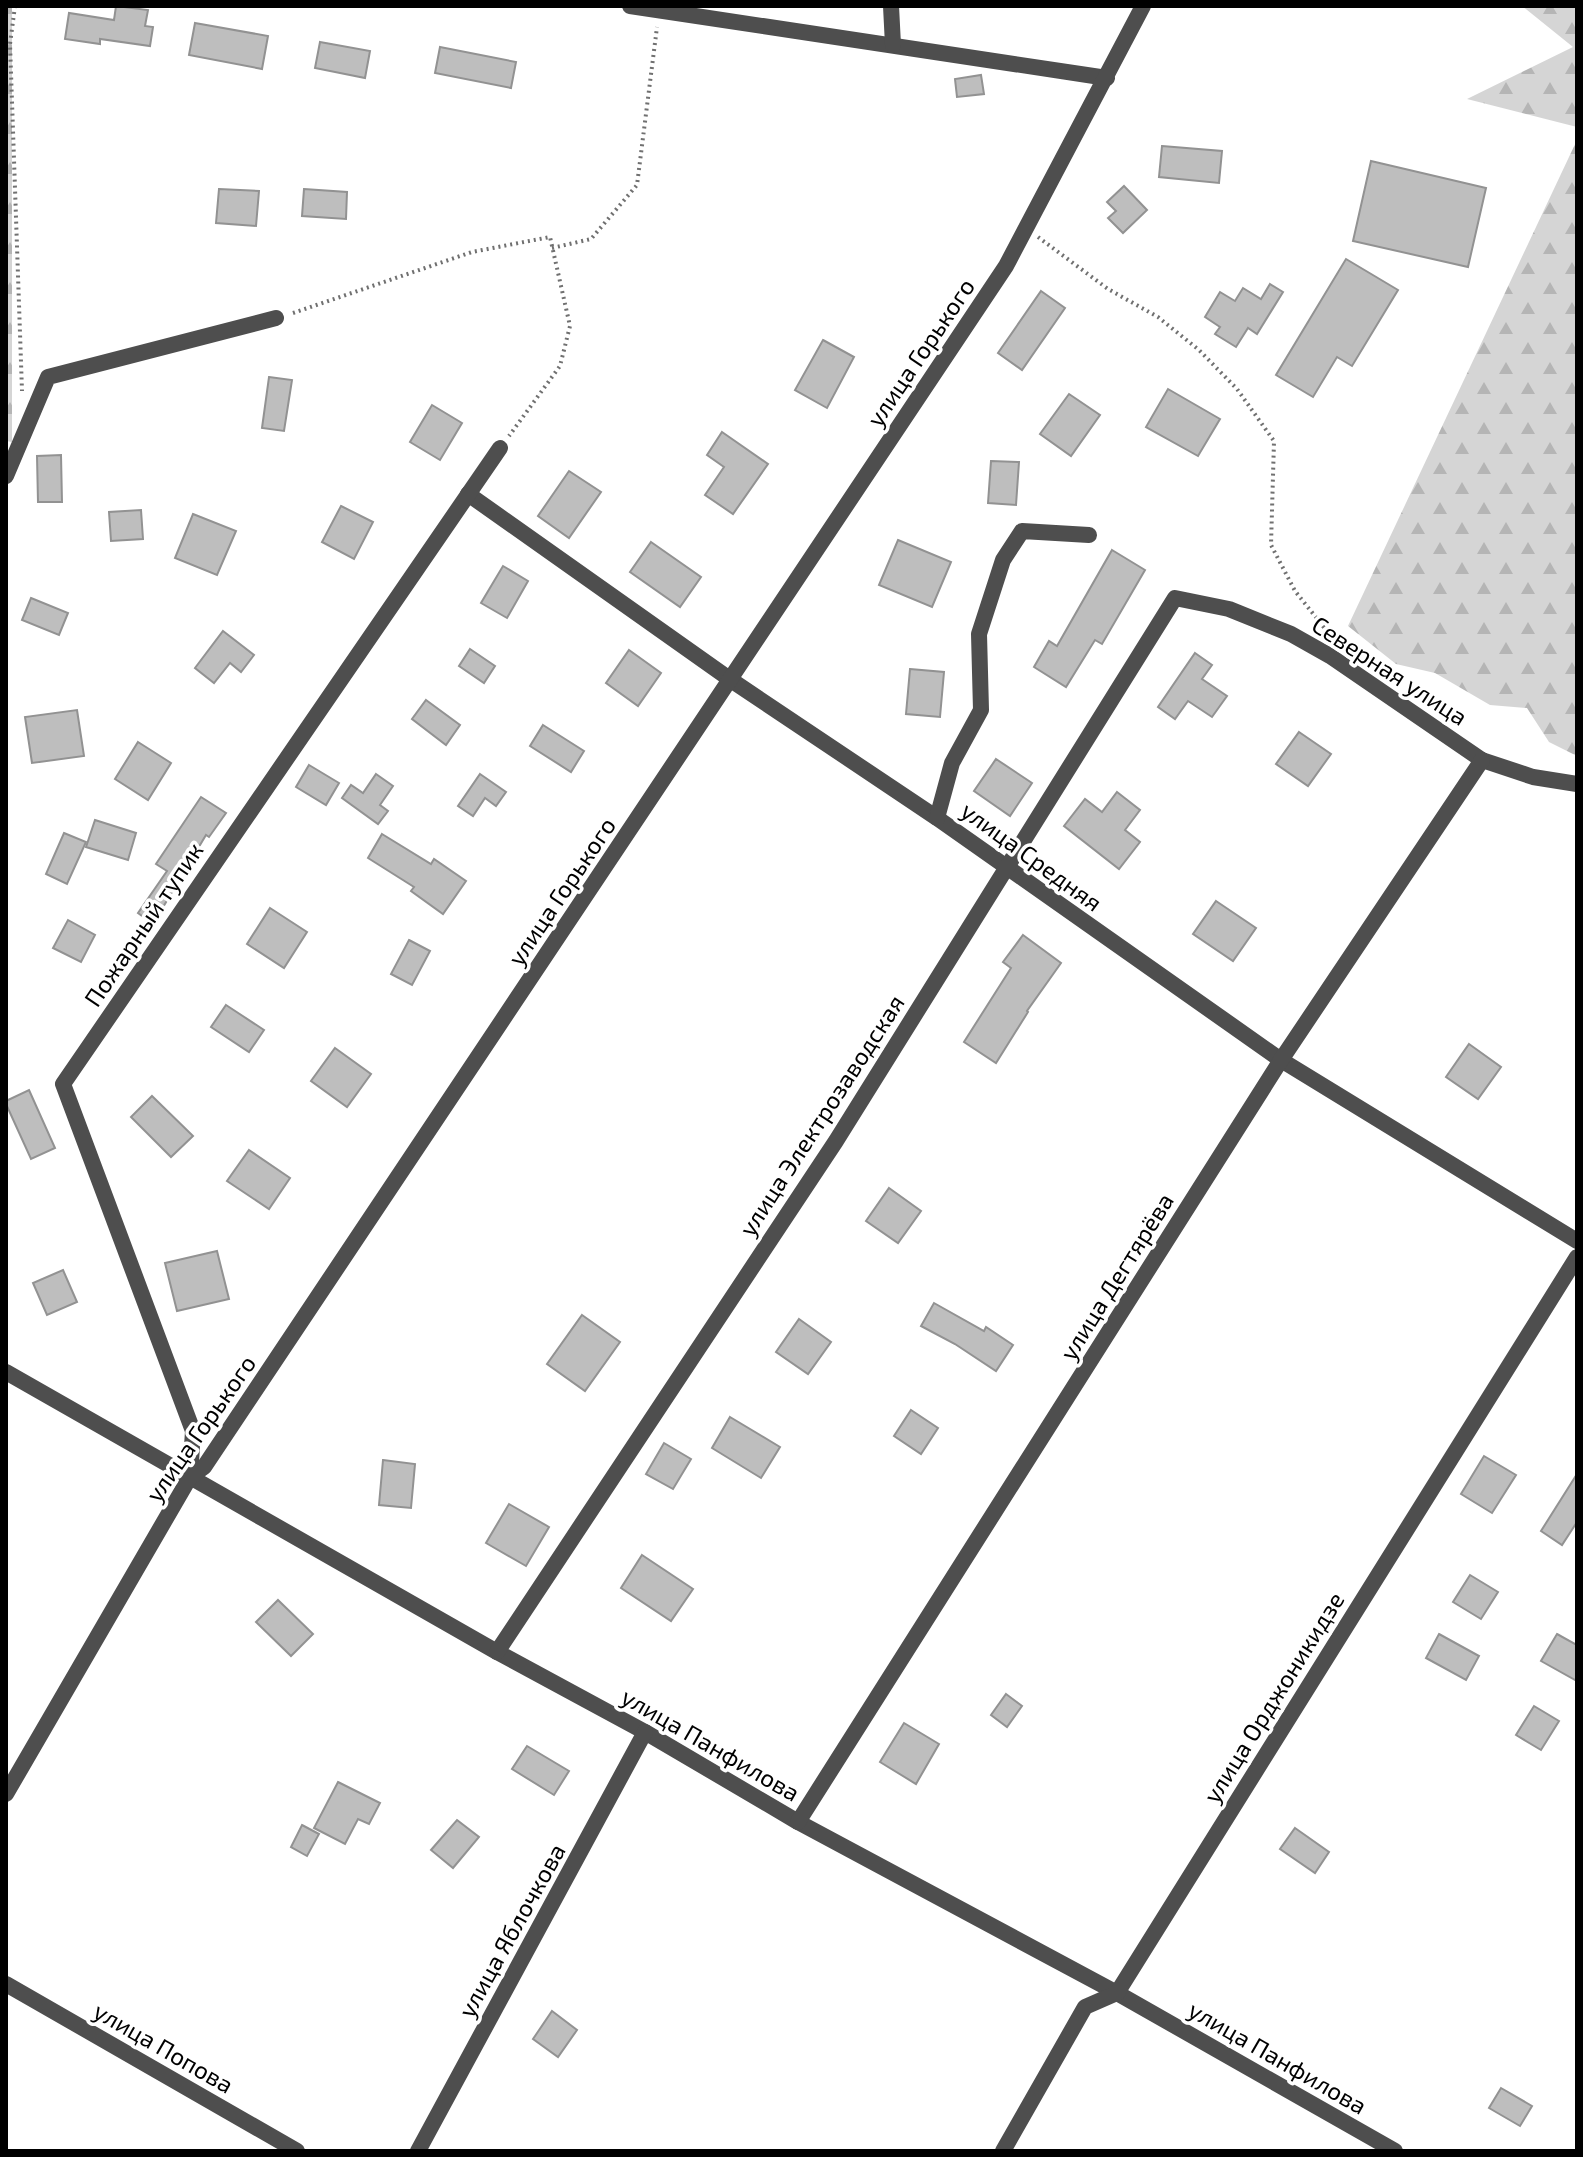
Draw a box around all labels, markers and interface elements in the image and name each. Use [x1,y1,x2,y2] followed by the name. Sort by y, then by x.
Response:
[860,273,981,432] street label: улица Горького
[1306,609,1473,732] street label: Северная улица
[955,795,1108,918] street label: улица Средняя
[501,812,622,971] street label: улица Горького
[77,836,210,1012] street label: Пожарный тупик
[732,989,911,1241] street label: улица Электрозаводская
[1053,1187,1180,1365] street label: улица Дегтярёва
[139,1349,262,1507] street label: улица Горького
[1196,1586,1351,1808] street label: улица Орджоникидзе
[616,1681,805,1808] street label: улица Панфилова
[451,1838,572,2022] street label: улица Яблочкова
[1183,1994,1372,2121] street label: улица Панфилова
[89,1995,239,2099] street label: улица Попова

